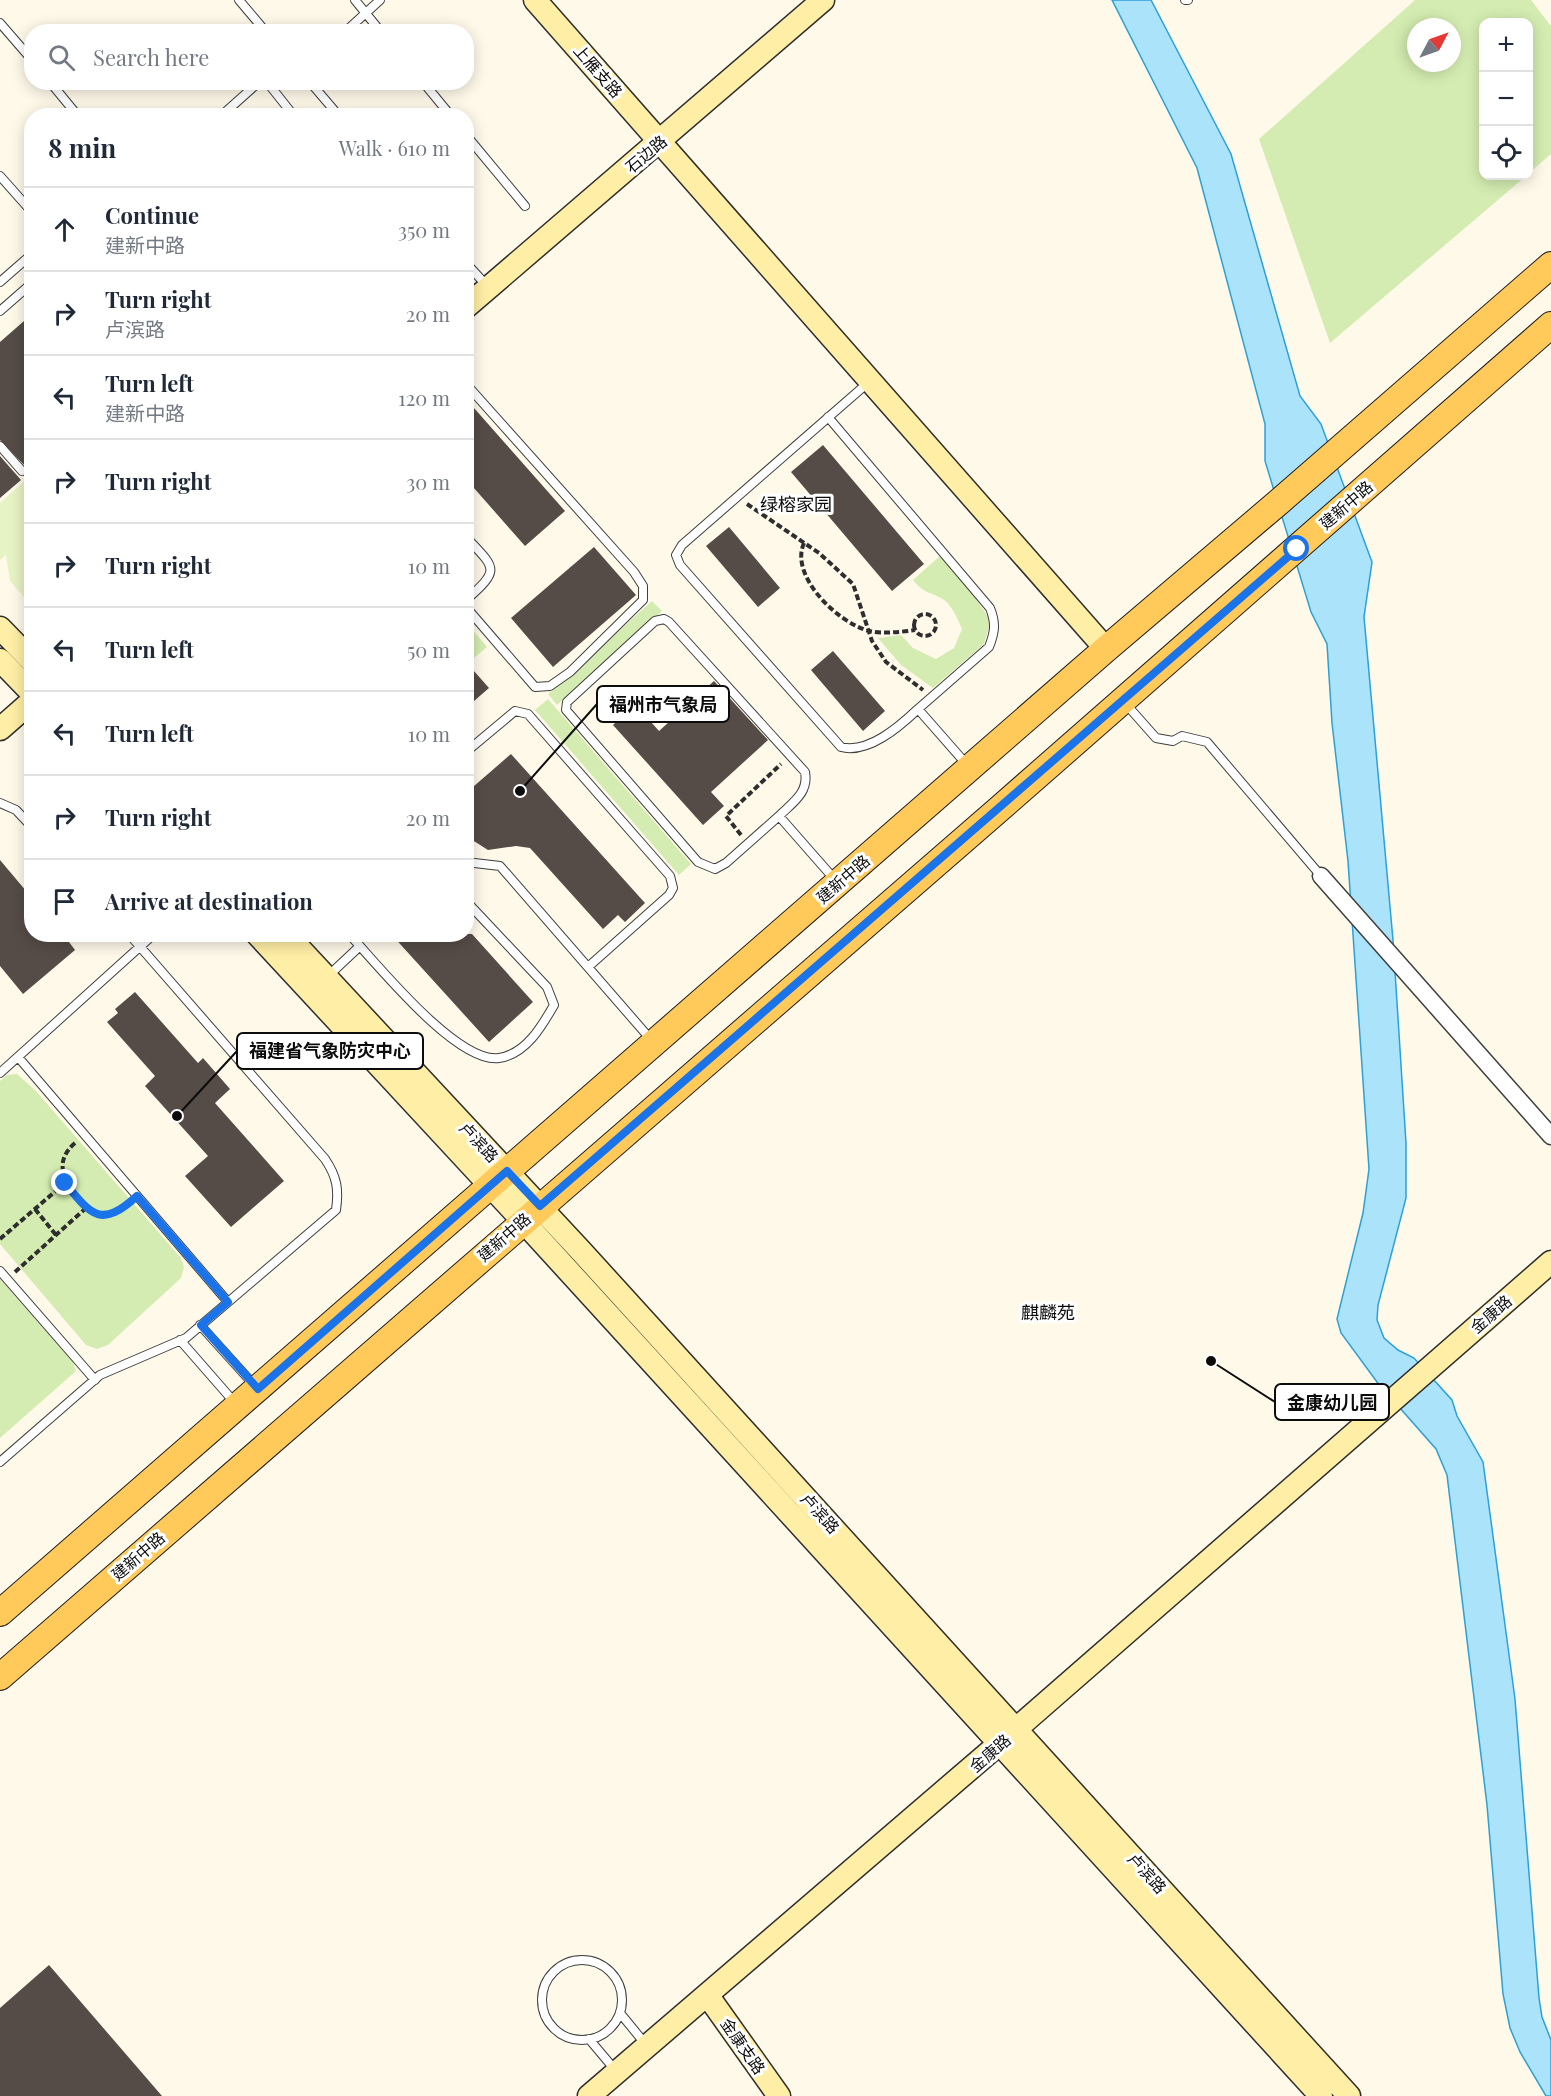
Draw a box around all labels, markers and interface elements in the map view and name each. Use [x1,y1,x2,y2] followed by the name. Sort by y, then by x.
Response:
[1407,18,1461,72] north arrow
[1479,18,1533,180] map controls
[1479,18,1533,72] button: +
[24,24,474,90] search box
[569,40,627,102] street label: 上雁支路
[45,41,78,74] icon: search
[93,42,209,72] text: Search here
[1479,72,1533,126] button: −
[1479,126,1533,180] button: locate
[48,130,116,165] text: 8 min
[621,130,671,177] street label: 石边路
[339,134,450,161] text: Walk · 610 m
[105,200,199,230] text: Continue
[48,213,81,246] icon: ahead
[398,216,450,243] text: 350 m
[105,231,185,258] text: 建新中路
[105,284,211,314] text: Turn right
[48,297,81,330] icon: right
[406,300,450,327] text: 20 m
[105,315,165,342] text: 卢滨路
[105,368,194,398] text: Turn left
[48,381,81,414] icon: left
[398,384,450,411] text: 120 m
[105,399,185,426] text: 建新中路
[48,465,81,498] icon: right
[105,466,211,496] text: Turn right
[406,468,450,495] text: 30 m
[1315,476,1377,534] street label: 建新中路
[760,492,832,516] district label: 绿榕家园
[1283,535,1309,561] route start
[48,549,81,582] icon: right
[105,550,211,580] text: Turn right
[408,552,450,579] text: 10 m
[48,633,81,666] icon: left
[105,634,194,664] text: Turn left
[407,636,450,663] text: 50 m
[597,686,729,722] callout: 福州市气象局
[609,692,717,716] text: 福州市气象局
[48,717,81,750] icon: left
[105,718,194,748] text: Turn left
[408,720,450,747] text: 10 m
[48,801,81,834] icon: right
[105,802,211,832] text: Turn right
[406,804,450,831] text: 20 m
[812,850,874,908] street label: 建新中路
[48,885,81,918] icon: arrive
[105,886,313,916] text: Arrive at destination
[237,1033,423,1069] callout: 福建省气象防灾中心
[249,1038,411,1062] text: 福建省气象防灾中心
[455,1117,503,1166] street label: 卢滨路
[51,1169,77,1195] route end
[473,1208,535,1266] street label: 建新中路
[1466,1290,1516,1337] street label: 金康路
[1021,1300,1075,1324] district label: 麒麟苑
[1275,1384,1389,1420] callout: 金康幼儿园
[1287,1390,1377,1414] text: 金康幼儿园
[797,1488,844,1538] street label: 卢滨路
[107,1527,169,1585] street label: 建新中路
[965,1729,1015,1776] street label: 金康路
[1124,1848,1171,1898] street label: 卢滨路
[716,2013,770,2078] street label: 金康支路

